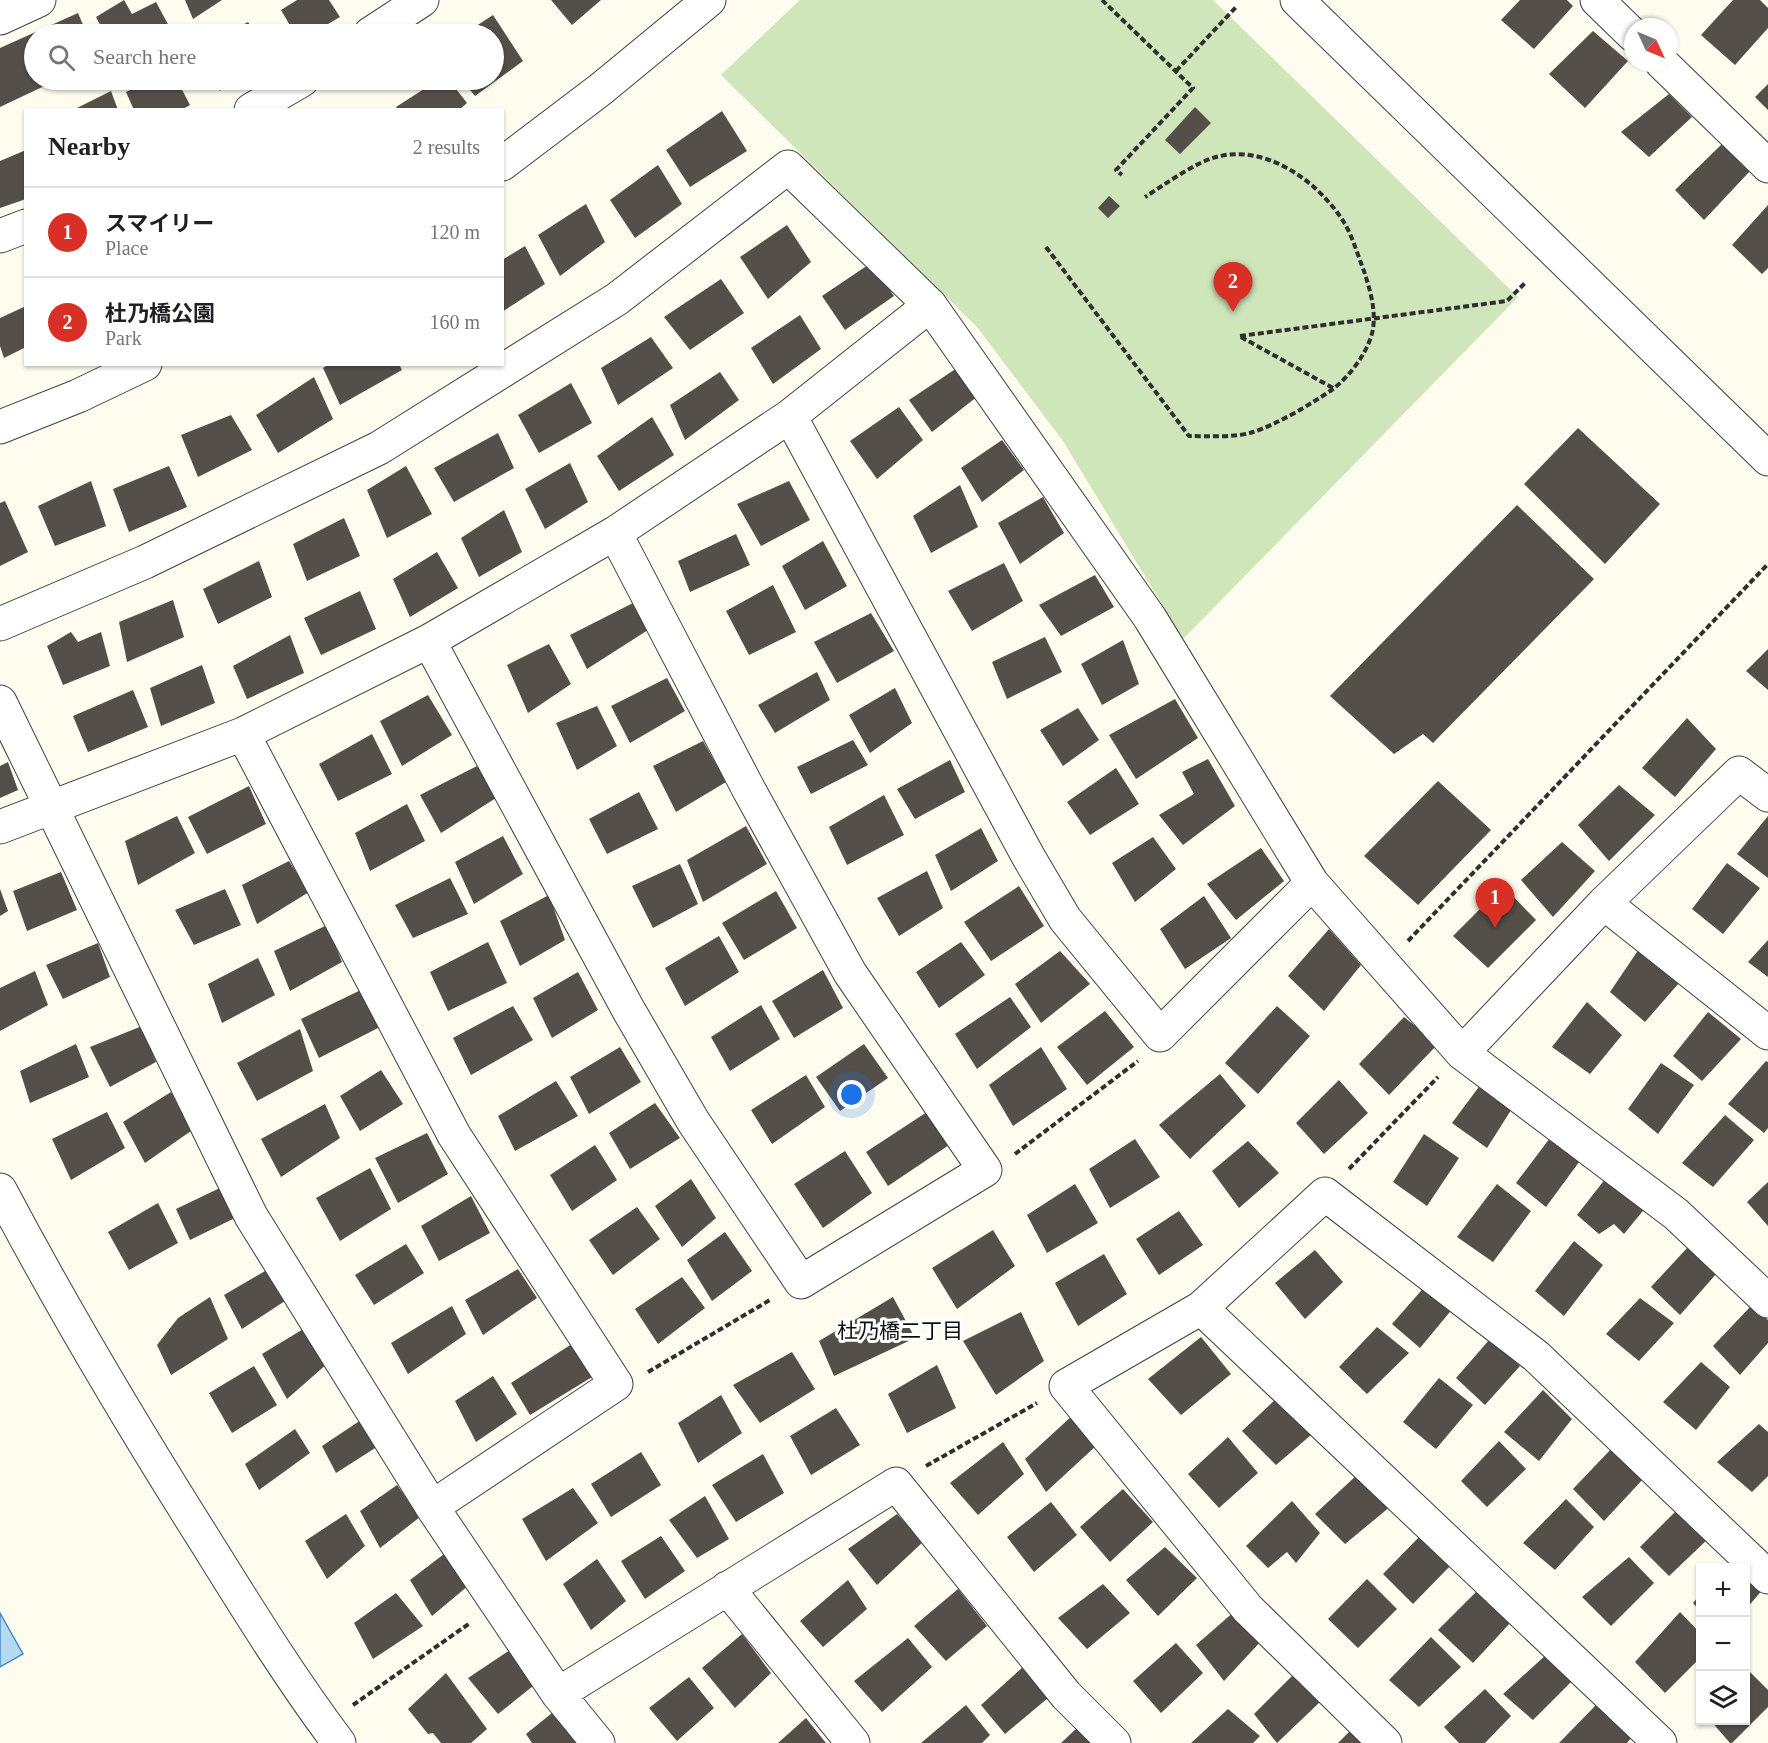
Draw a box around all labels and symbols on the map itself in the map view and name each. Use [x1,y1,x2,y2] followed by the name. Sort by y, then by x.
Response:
[1624,18,1678,72] north arrow
[1214,262,1252,312] pin: 2
[1476,878,1514,928] pin: 1
[837,1080,866,1109] your location
[837,1319,963,1343] district label: 杜乃橋二丁目

